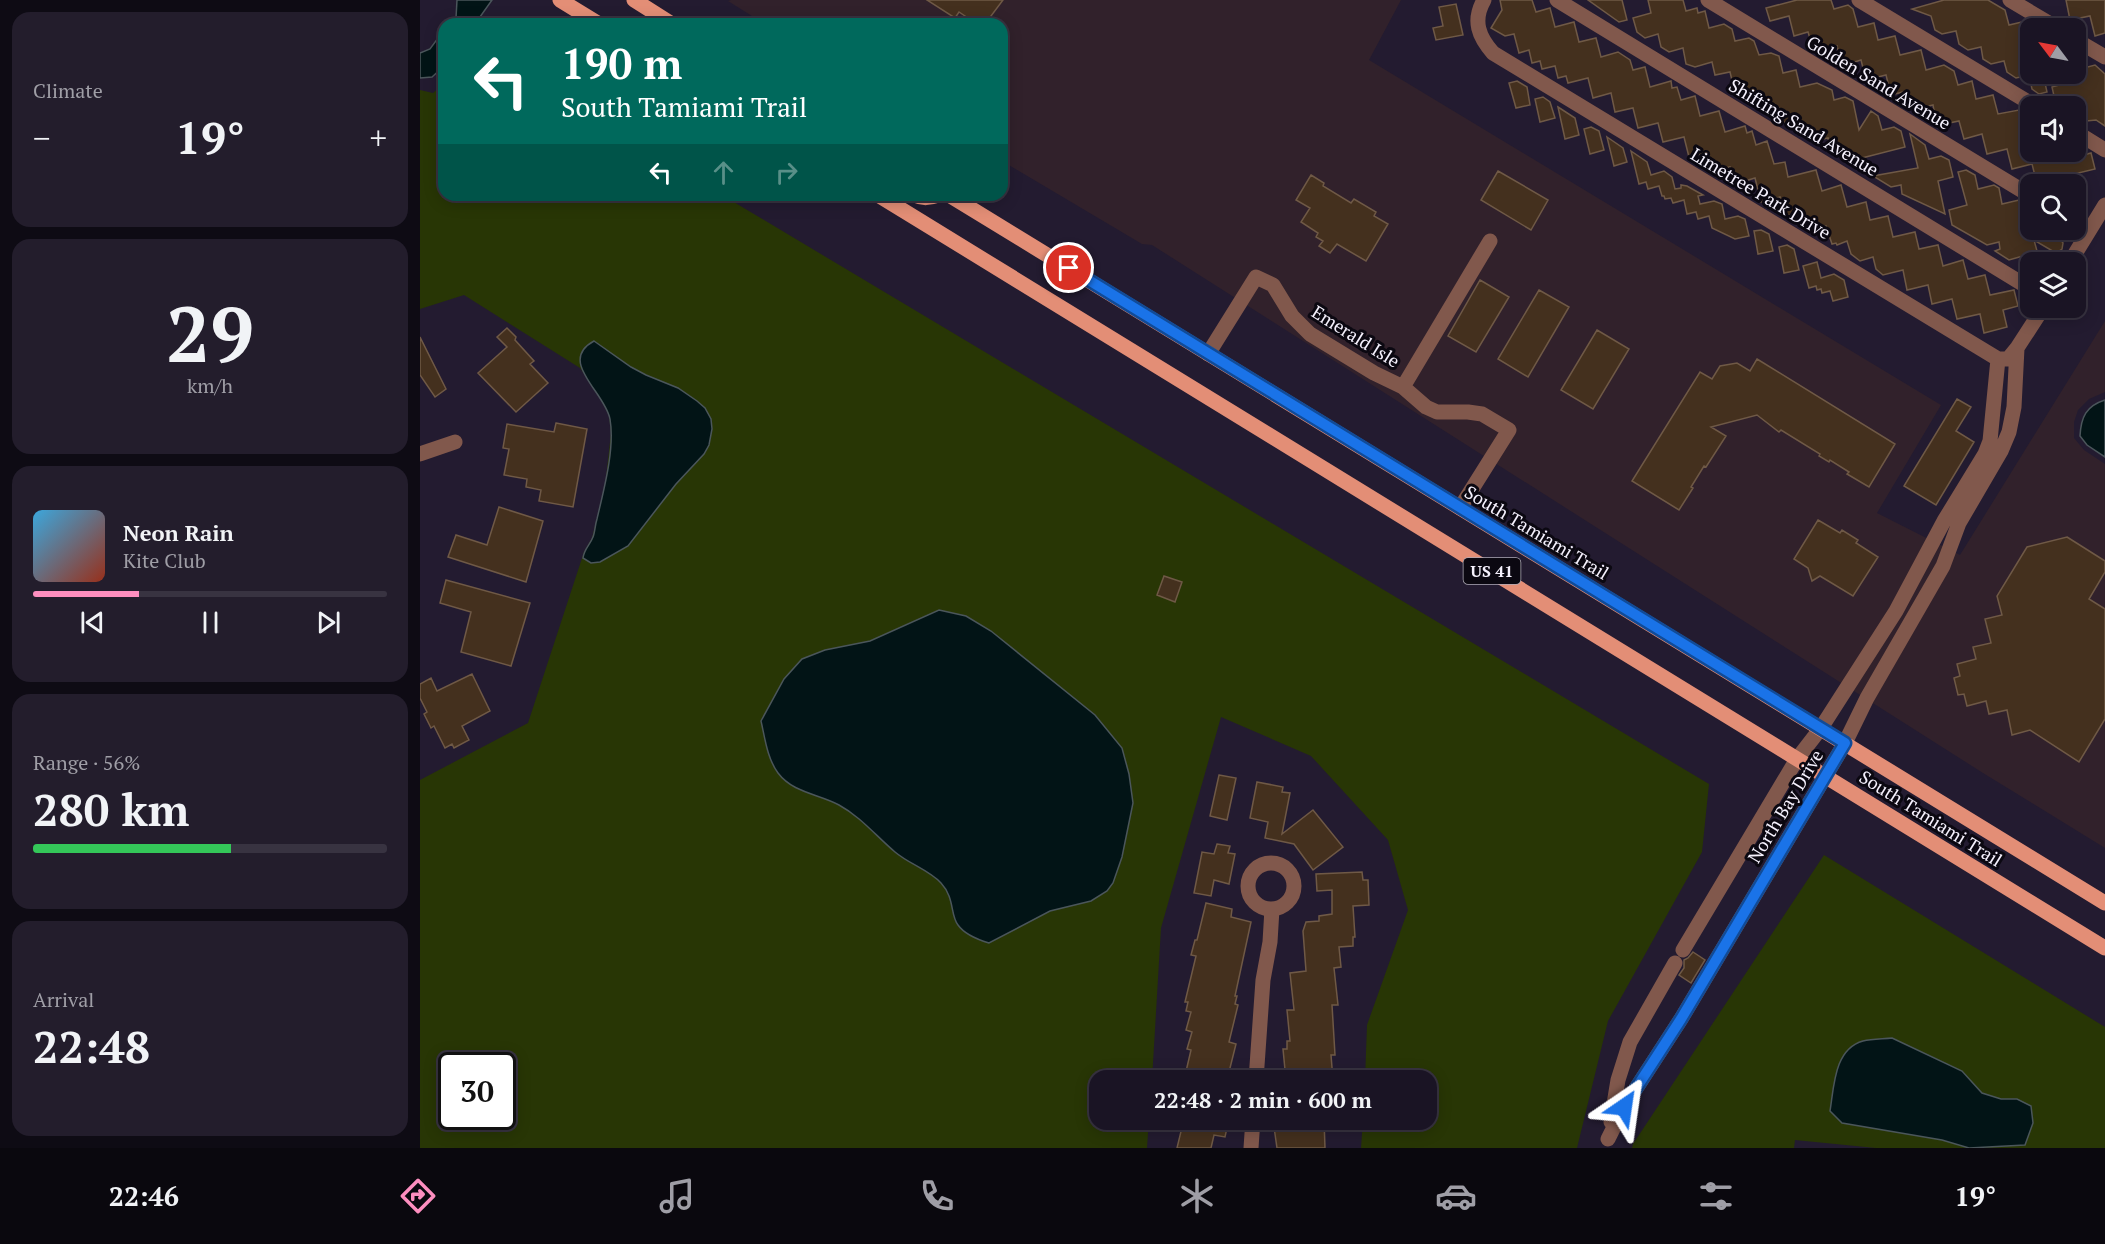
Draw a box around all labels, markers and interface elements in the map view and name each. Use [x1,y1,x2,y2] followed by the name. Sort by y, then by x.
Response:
[2020,18,2086,84] north arrow
[2020,18,2086,318] map controls
[1802,29,1956,135] street label: Golden Sand Avenue
[561,35,682,91] text: 190 m
[462,42,540,120] icon: left
[1725,73,1883,181] street label: Shifting Sand Avenue
[33,77,103,104] text: Climate
[561,89,807,125] text: South Tamiami Trail
[2020,96,2086,162] button: sound
[175,107,245,167] text: 19°
[33,116,51,159] text: −
[369,116,387,159] text: +
[1687,142,1835,244] street label: Limetree Park Drive
[644,156,677,189] icon: left
[707,156,740,189] icon: ahead
[770,156,803,189] icon: right
[2020,174,2086,240] button: search
[1043,242,1094,293] pin
[1052,251,1085,284] icon: arrive
[2020,252,2086,318] button: layers
[166,281,254,384] text: 29
[1307,299,1405,373] street label: Emerald Isle
[187,372,233,399] text: km/h
[1461,479,1613,585] street label: South Tamiami Trail
[123,518,234,547] text: Neon Rain
[123,547,206,574] text: Kite Club
[1464,558,1520,584] road number: US 41
[76,606,109,639] icon: previous
[194,606,227,639] icon: pause
[312,606,345,639] icon: next
[1742,745,1828,867] street label: North Bay Drive
[33,749,140,776] text: Range · 56%
[1855,764,2007,872] street label: South Tamiami Trail
[33,779,189,839] text: 280 km
[33,986,94,1013] text: Arrival
[33,1016,150,1076] text: 22:48
[438,1052,516,1130] speed limit sign: 30
[1592,1075,1656,1139] position arrow
[1154,1085,1372,1114] text: 22:48 · 2 min · 600 m
[397,1175,439,1217] icon: directions
[656,1175,698,1217] icon: music
[916,1175,958,1217] icon: phone
[1176,1175,1218,1217] icon: climate
[1435,1175,1477,1217] icon: car
[1695,1175,1737,1217] icon: filters
[109,1178,179,1214] text: 22:46
[1954,1178,1996,1214] text: 19°

